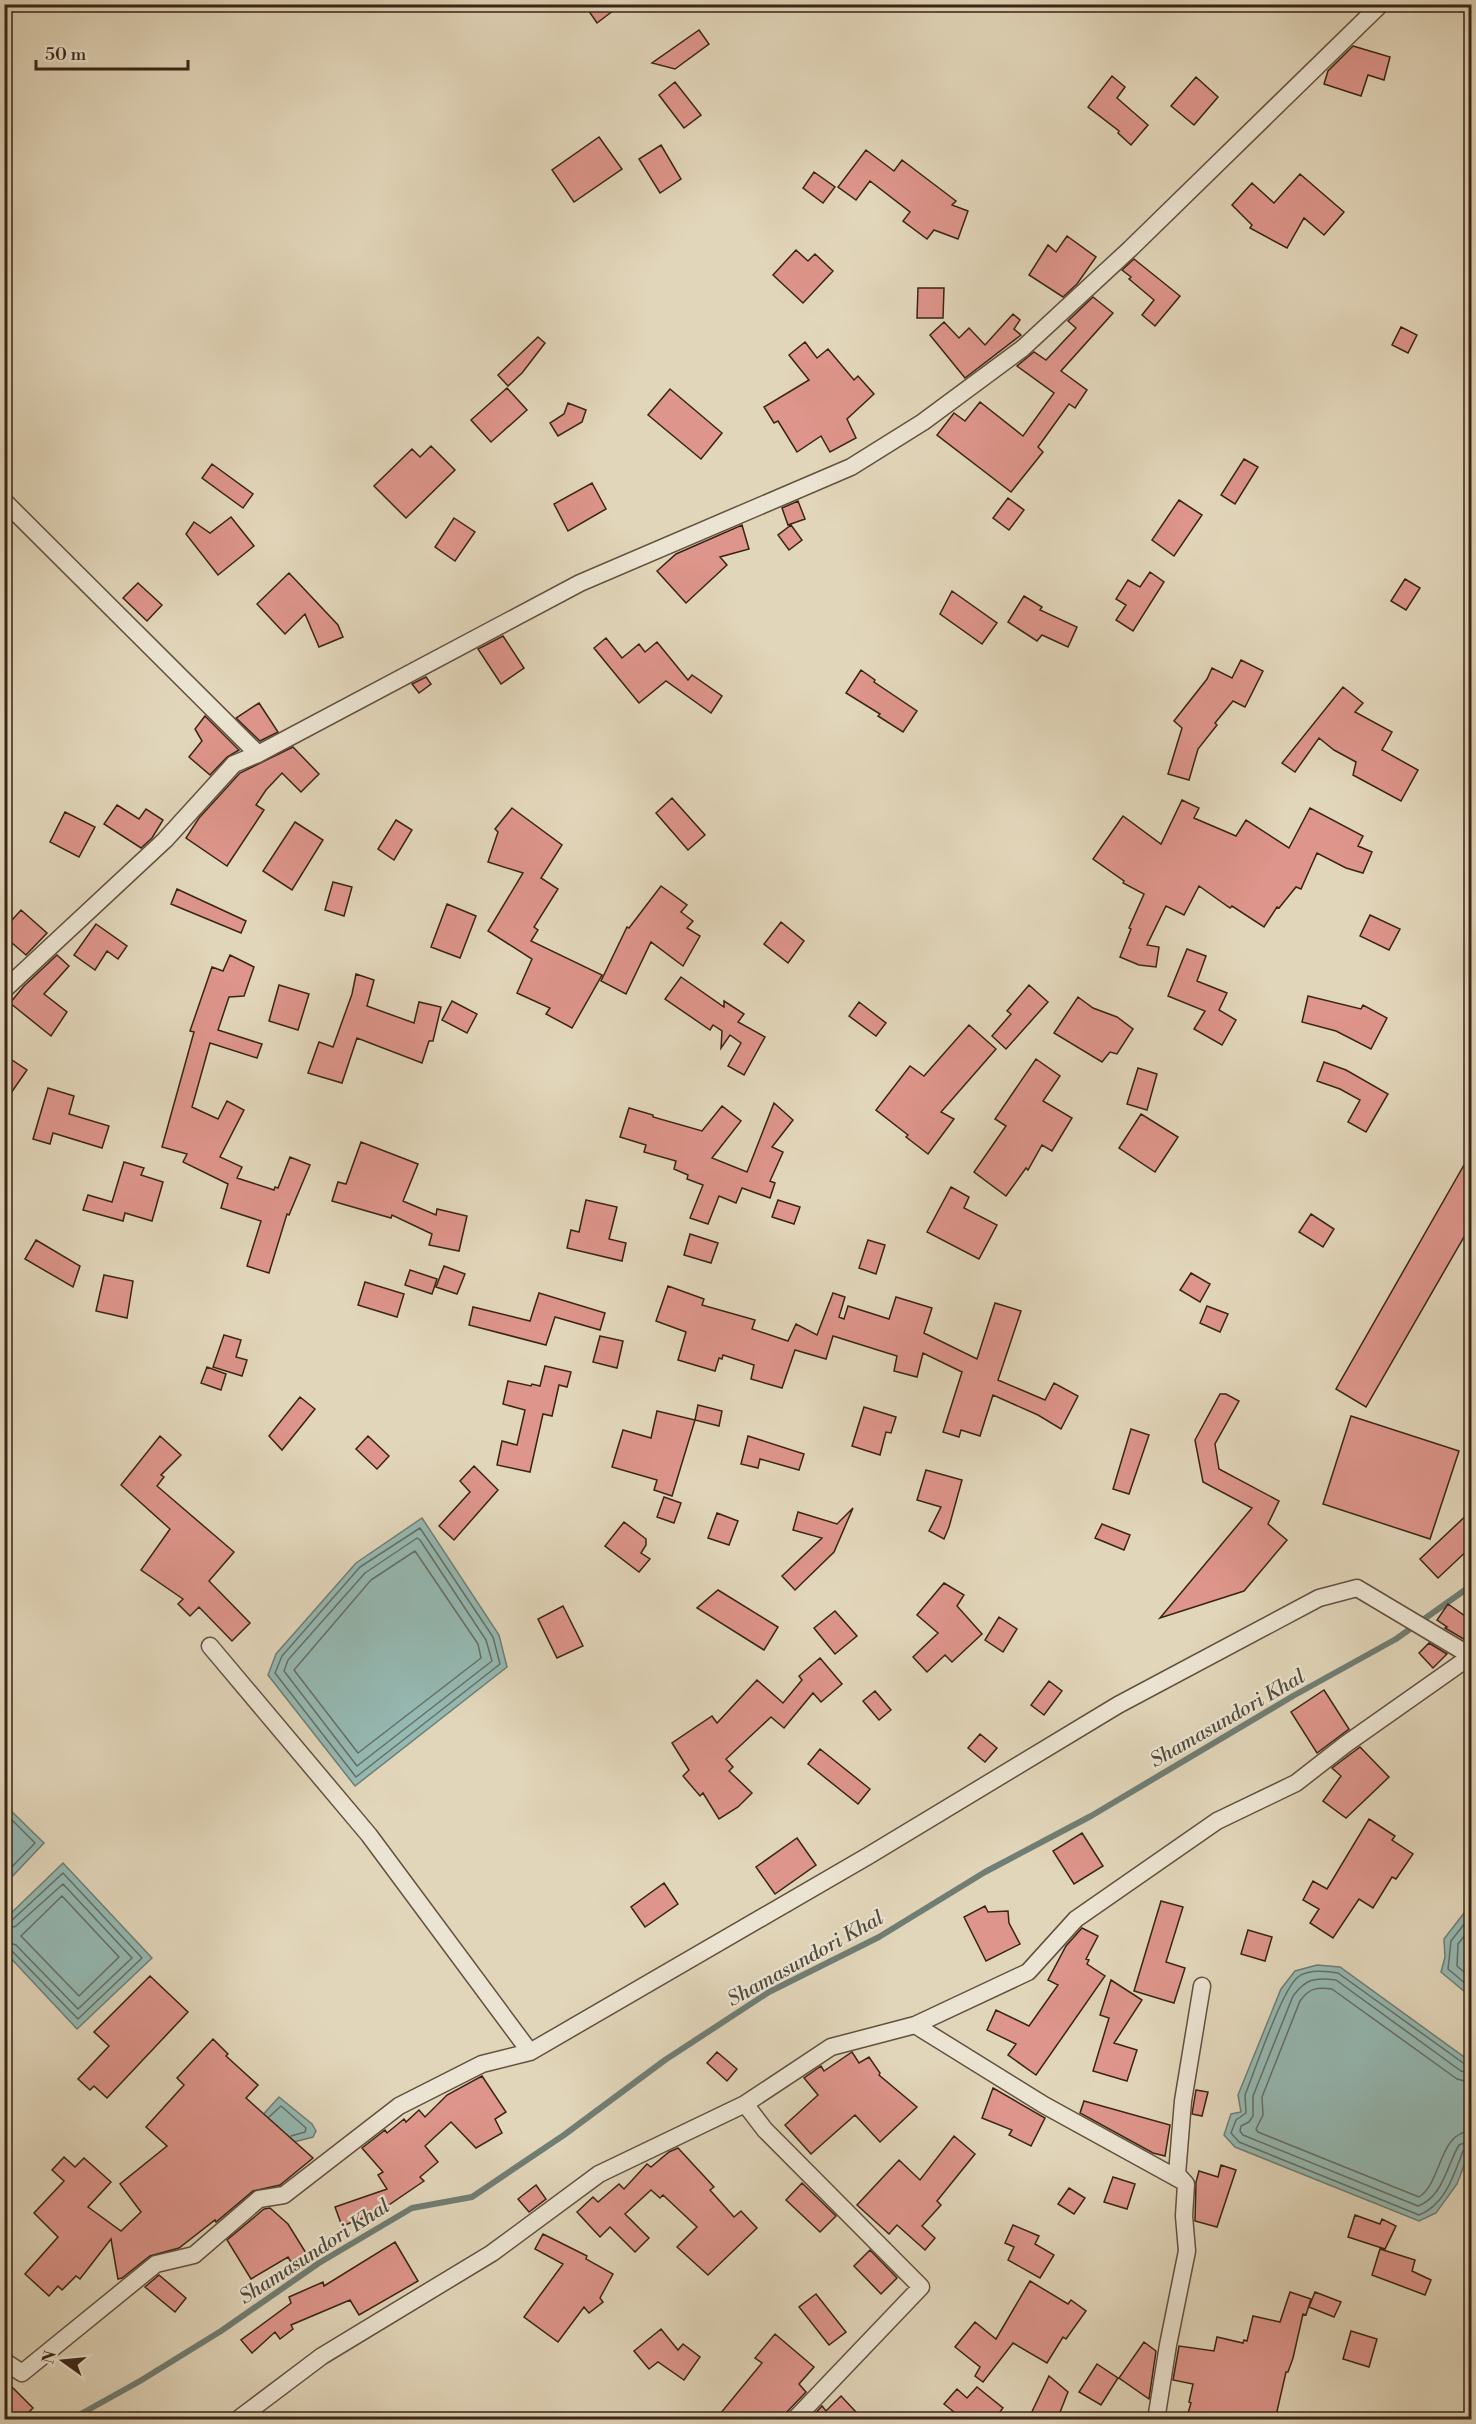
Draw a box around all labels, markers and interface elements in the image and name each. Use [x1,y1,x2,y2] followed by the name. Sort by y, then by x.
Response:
[36,33,188,71] scale bar
[45,43,87,66] text: 50 m
[1146,1664,1310,1774] water label: Shamasundori Khal
[723,1906,889,2013] water label: Shamasundori Khal
[235,2194,395,2310] water label: Shamasundori Khal
[33,2331,93,2391] north arrow
[38,2348,61,2366] text: N

